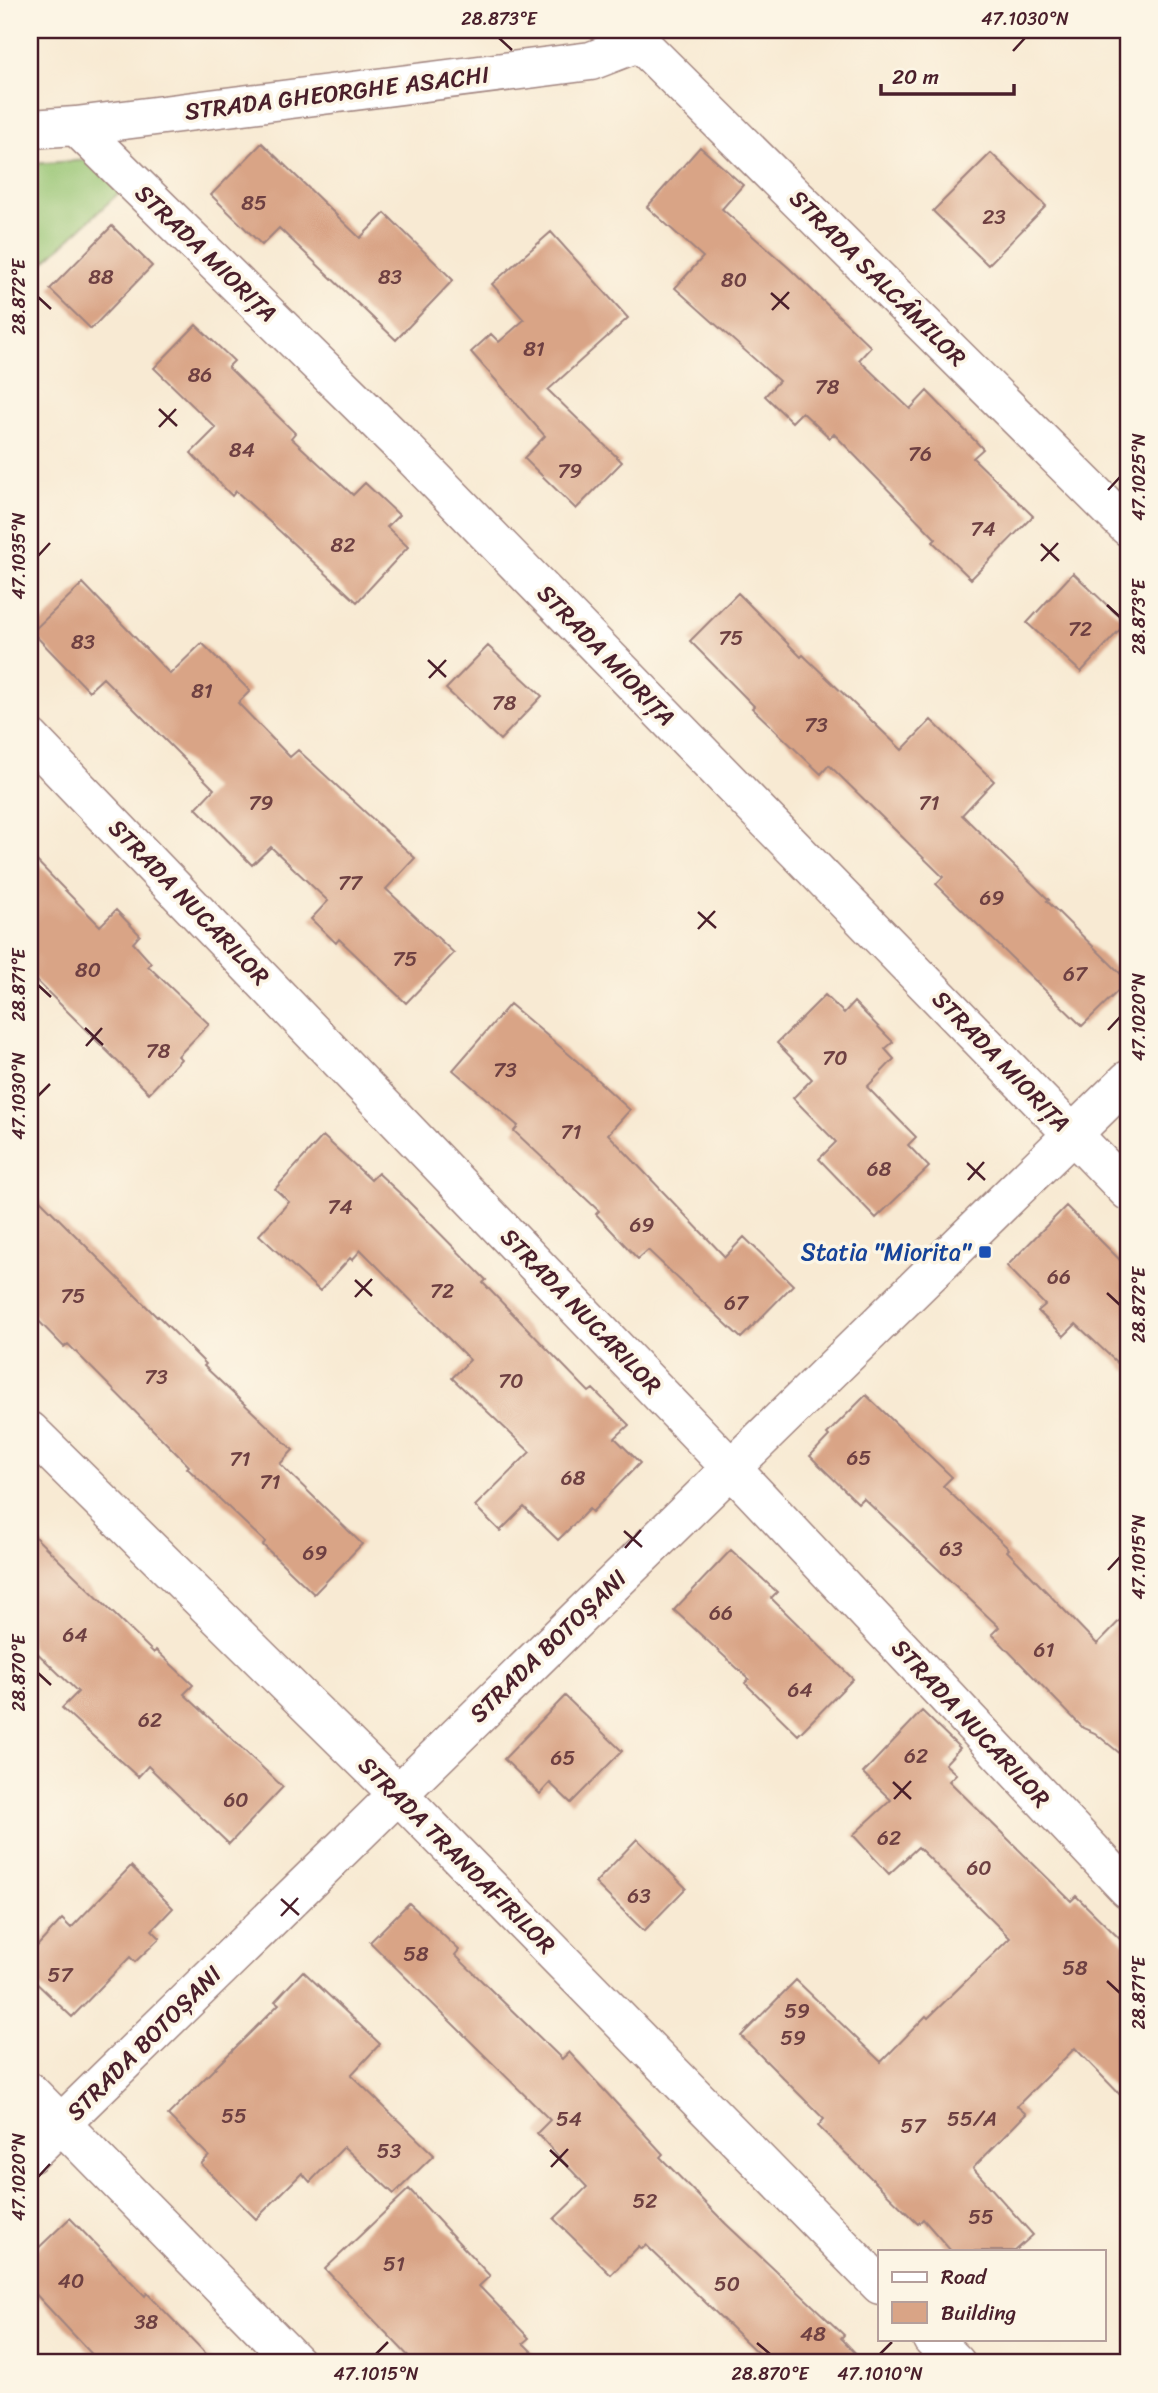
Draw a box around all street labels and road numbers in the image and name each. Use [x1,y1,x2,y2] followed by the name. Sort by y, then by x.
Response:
[182,53,492,133] street label: STRADA GHEORGHE ASACHI
[125,174,287,332] street label: STRADA MIORIȚA
[779,179,977,377] street label: STRADA SALCÂMILOR
[527,574,685,736] street label: STRADA MIORIȚA
[98,809,280,995] street label: STRADA NUCARILOR
[922,980,1080,1142] street label: STRADA MIORIȚA
[490,1218,672,1404] street label: STRADA NUCARILOR
[459,1559,637,1733] street label: STRADA BOTOȘANI
[881,1629,1061,1817] street label: STRADA NUCARILOR
[348,1746,566,1964] street label: STRADA TRANDAFIRILOR
[56,1955,232,2131] street label: STRADA BOTOȘANI

